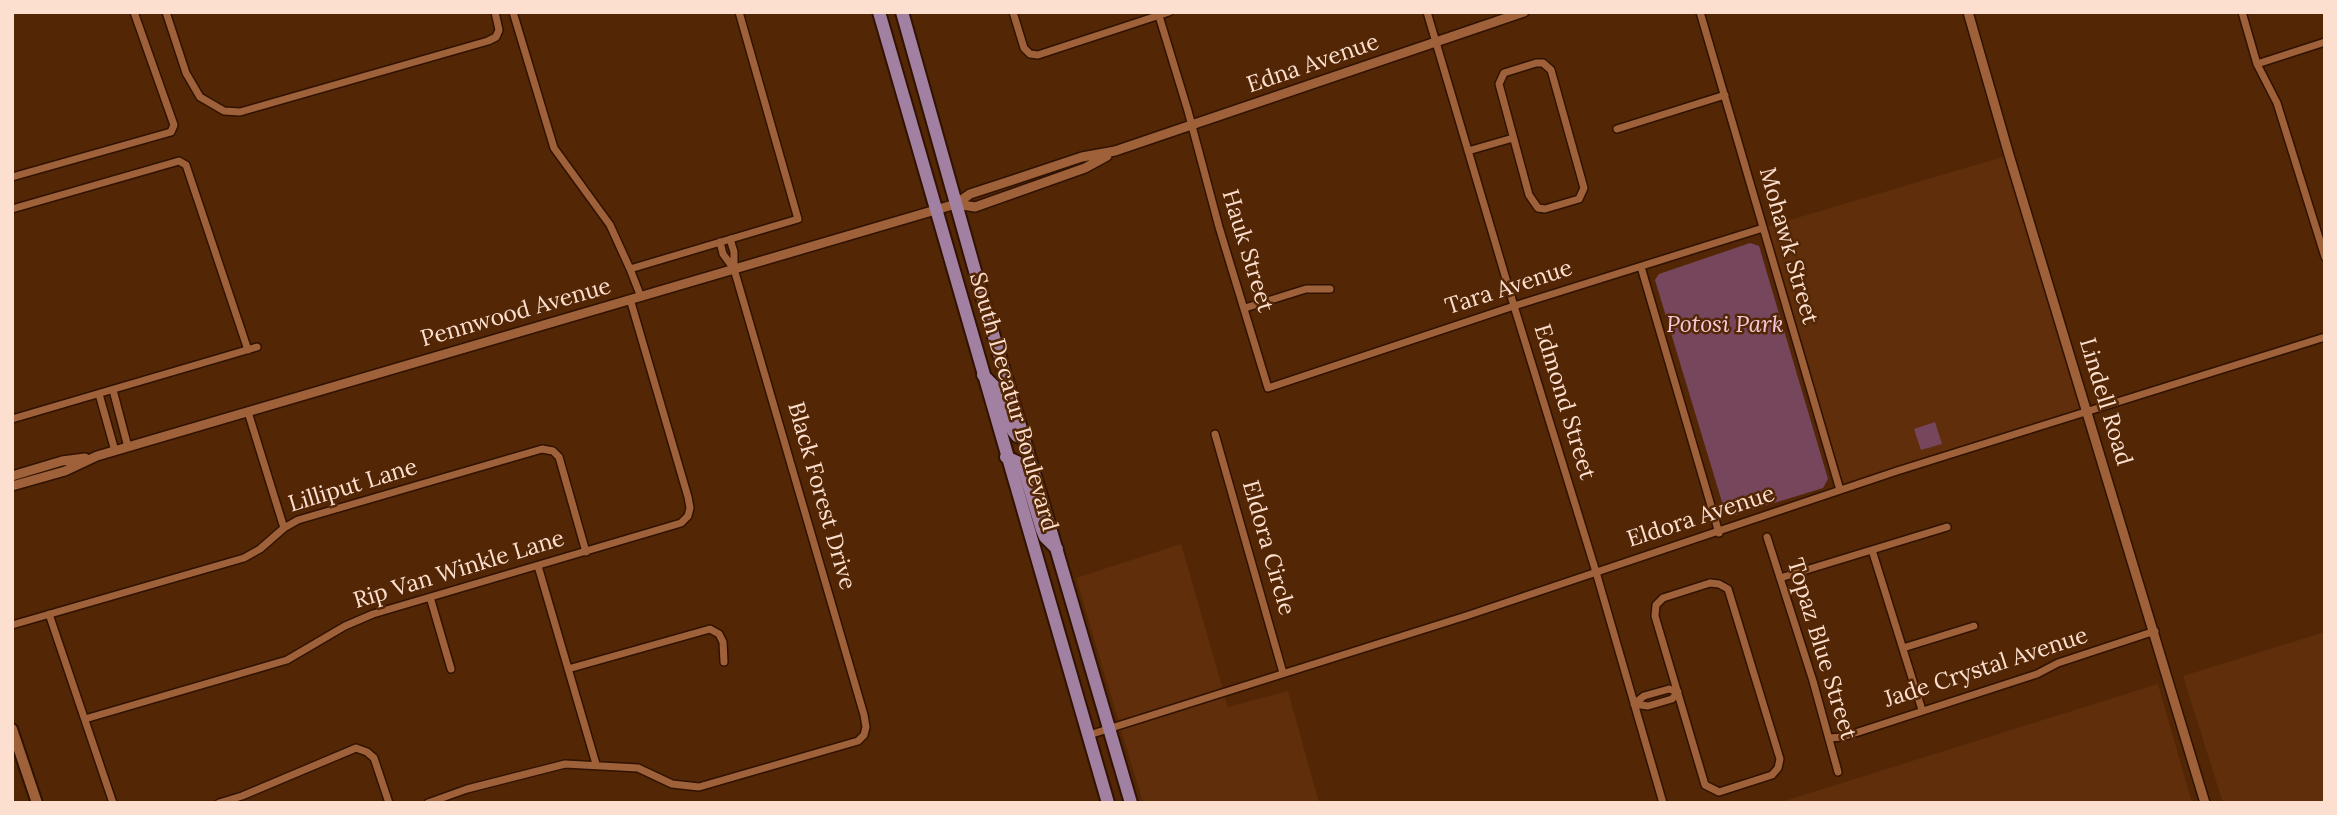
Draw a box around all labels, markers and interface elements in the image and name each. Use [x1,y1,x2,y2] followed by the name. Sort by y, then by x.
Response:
[1243,28,1383,100] street label: Edna Avenue
[1752,164,1824,328] street label: Mohawk Street
[1215,186,1279,316] street label: Hauk Street
[1442,255,1576,321] street label: Tara Avenue
[963,269,1063,535] street label: South Decatur Boulevard
[418,273,614,353] street label: Pennwood Avenue
[1666,311,1784,339] park label: Potosi Park
[1527,321,1601,483] street label: Edmond Street
[2073,335,2137,469] street label: Lindell Road
[781,399,861,593] street label: Black Forest Drive
[285,453,421,519] street label: Lilliput Lane
[1236,477,1300,619] street label: Eldora Circle
[1624,480,1778,554] street label: Eldora Avenue
[350,525,568,615] street label: Rip Van Winkle Lane
[1780,555,1862,743] street label: Topaz Blue Street
[1881,622,2091,714] street label: Jade Crystal Avenue

